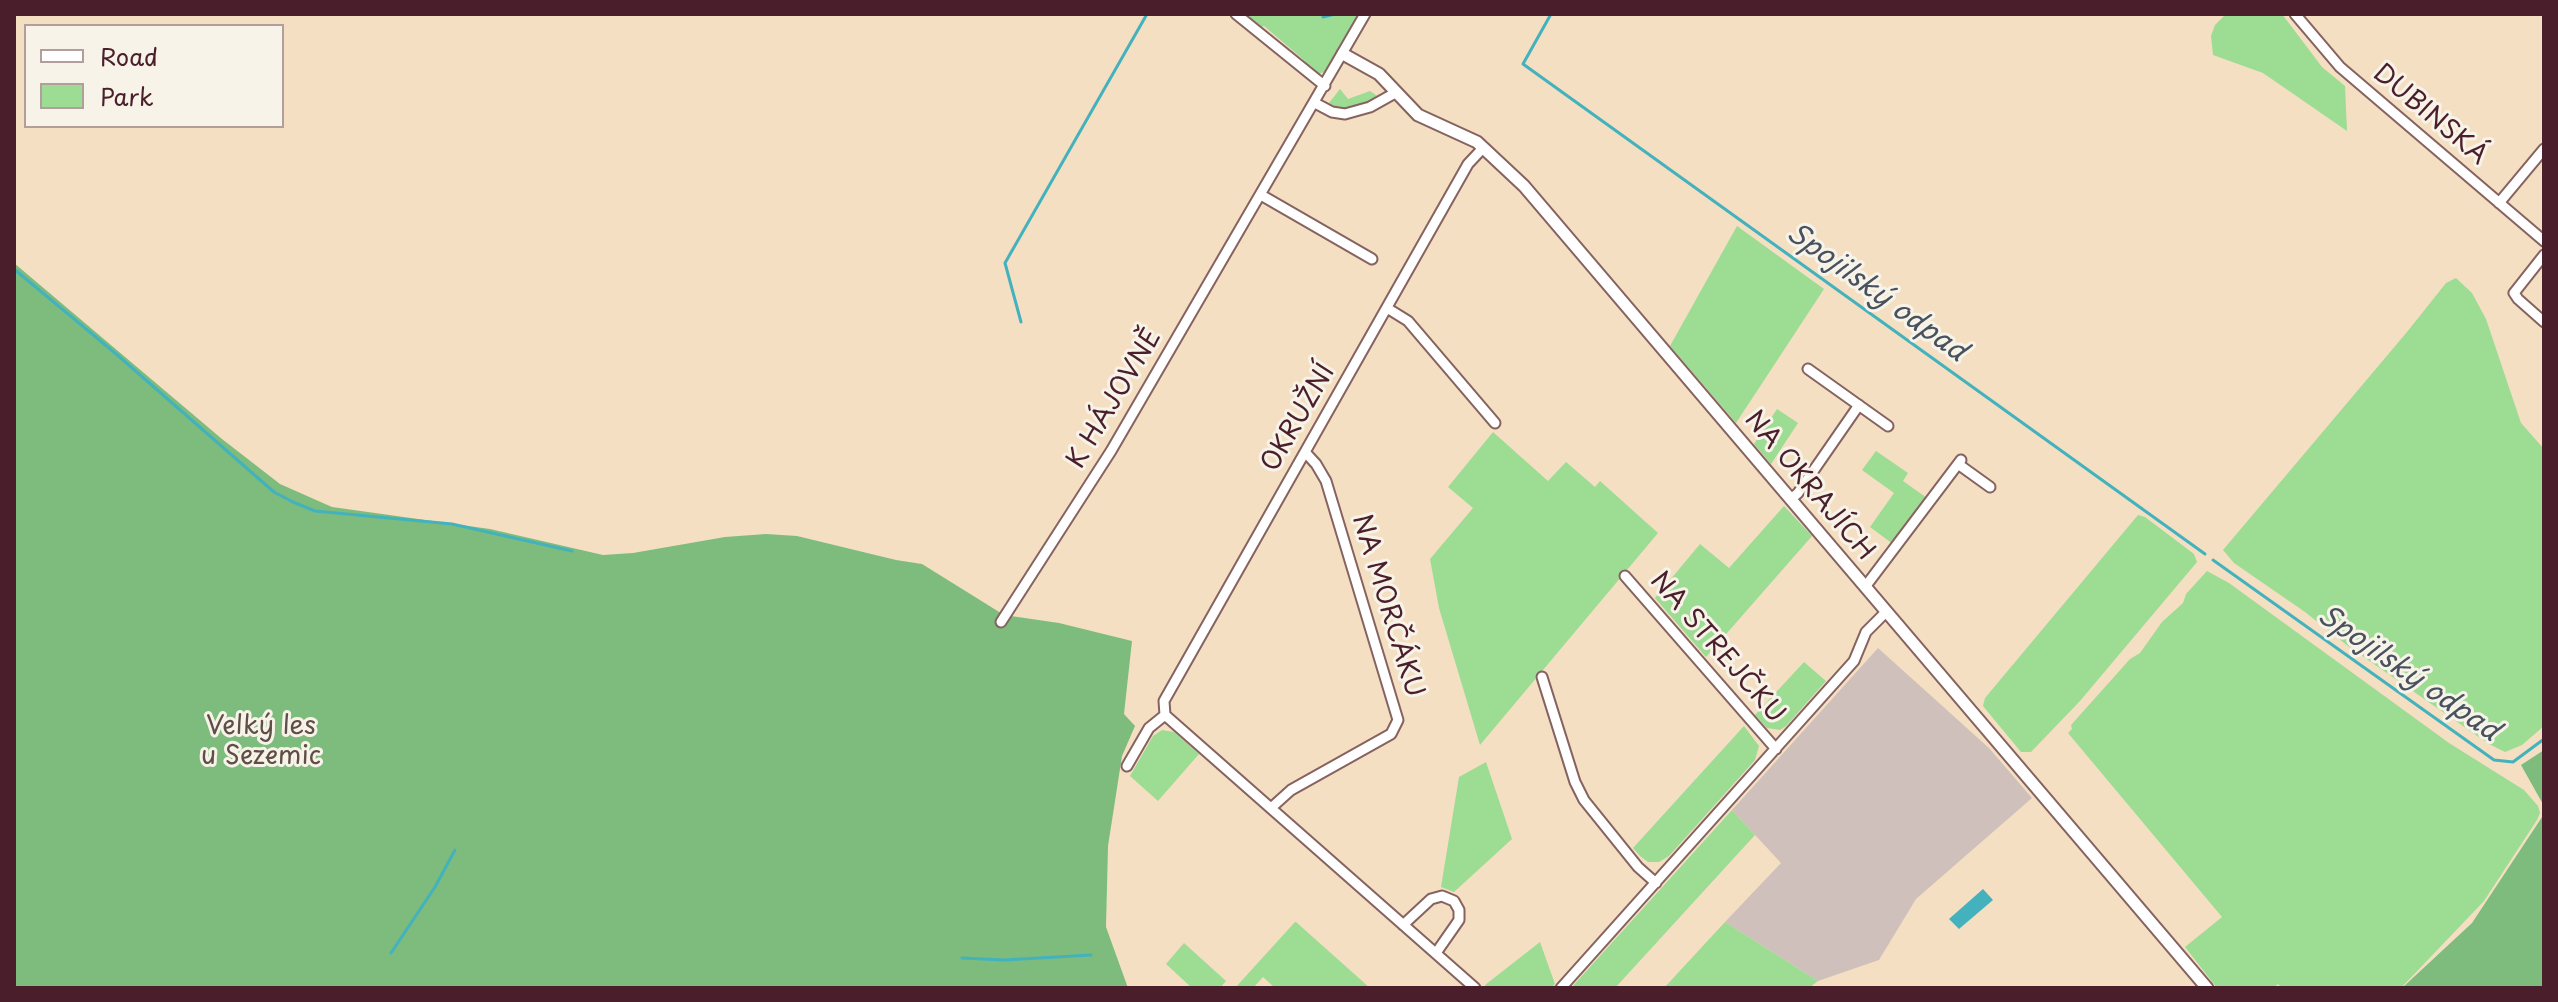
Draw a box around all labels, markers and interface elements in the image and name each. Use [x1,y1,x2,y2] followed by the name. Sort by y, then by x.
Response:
[24,24,284,128] legend
[100,38,158,74] text: Road
[2366,58,2494,172] street label: DUBINSKÁ
[100,78,154,114] text: Park
[1780,217,1972,369] water label: Spojilský odpad
[1061,324,1169,474] street label: K HÁJOVNĚ
[1256,358,1342,478] street label: OKRUŽNÍ
[1737,405,1881,567] street label: NA OKRAJÍCH
[1344,511,1430,701] street label: NA MORČÁKU
[1643,566,1791,730] street label: NA STREJČKU
[2311,599,2505,749] water label: Spojilský odpad
[201,711,321,772] park label: Velký les u Sezemic

